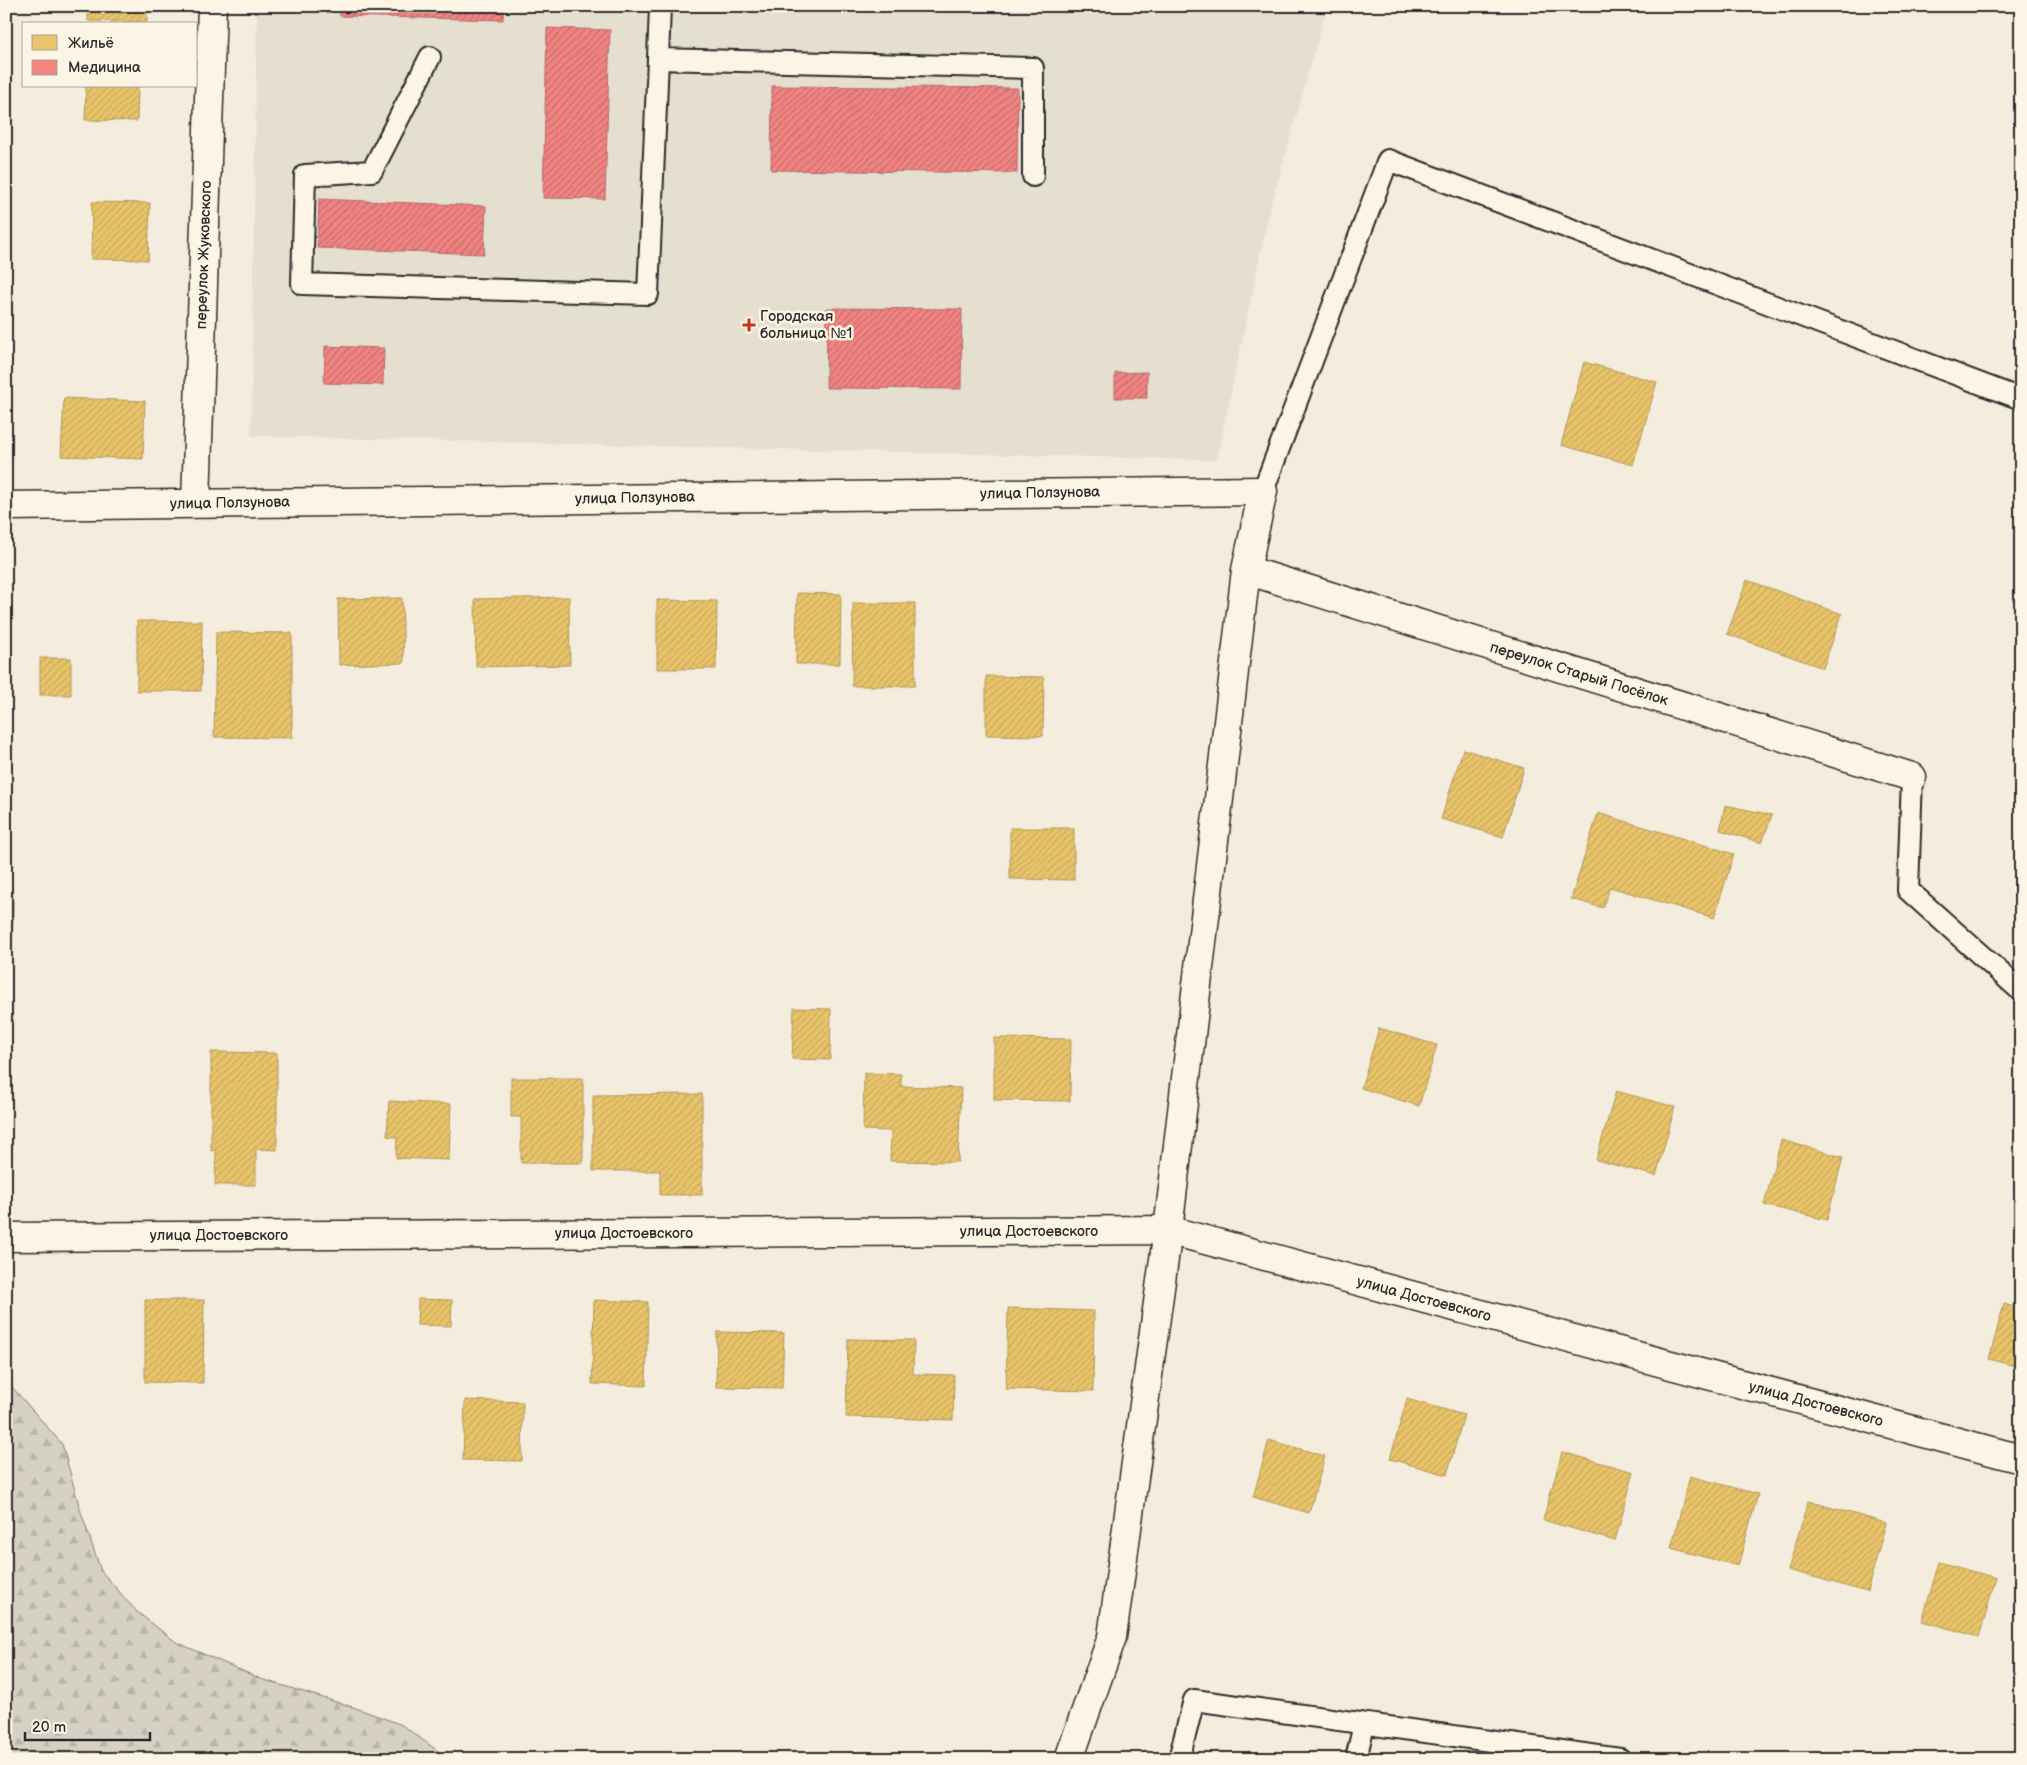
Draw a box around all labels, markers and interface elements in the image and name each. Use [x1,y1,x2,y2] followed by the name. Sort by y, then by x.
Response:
[22,22,198,88] legend
[68,34,114,53] text: Жильё
[68,58,141,77] text: Медицина
[192,180,216,330] street label: переулок Жуковского
[760,307,852,343] place label: Городская больница №1
[742,318,756,332] marker: Городская больница №1
[980,482,1100,504] street label: улица Ползунова
[575,487,695,509] street label: улица Ползунова
[170,492,290,514] street label: улица Ползунова
[1487,638,1671,710] street label: переулок Старый Посёлок
[960,1222,1098,1241] street label: улица Достоевского
[555,1224,693,1243] street label: улица Достоевского
[150,1226,288,1245] street label: улица Достоевского
[1355,1272,1493,1326] street label: улица Достоевского
[1747,1377,1885,1431] street label: улица Достоевского
[25,1710,150,1742] scale bar
[32,1718,66,1737] text: 20 m

